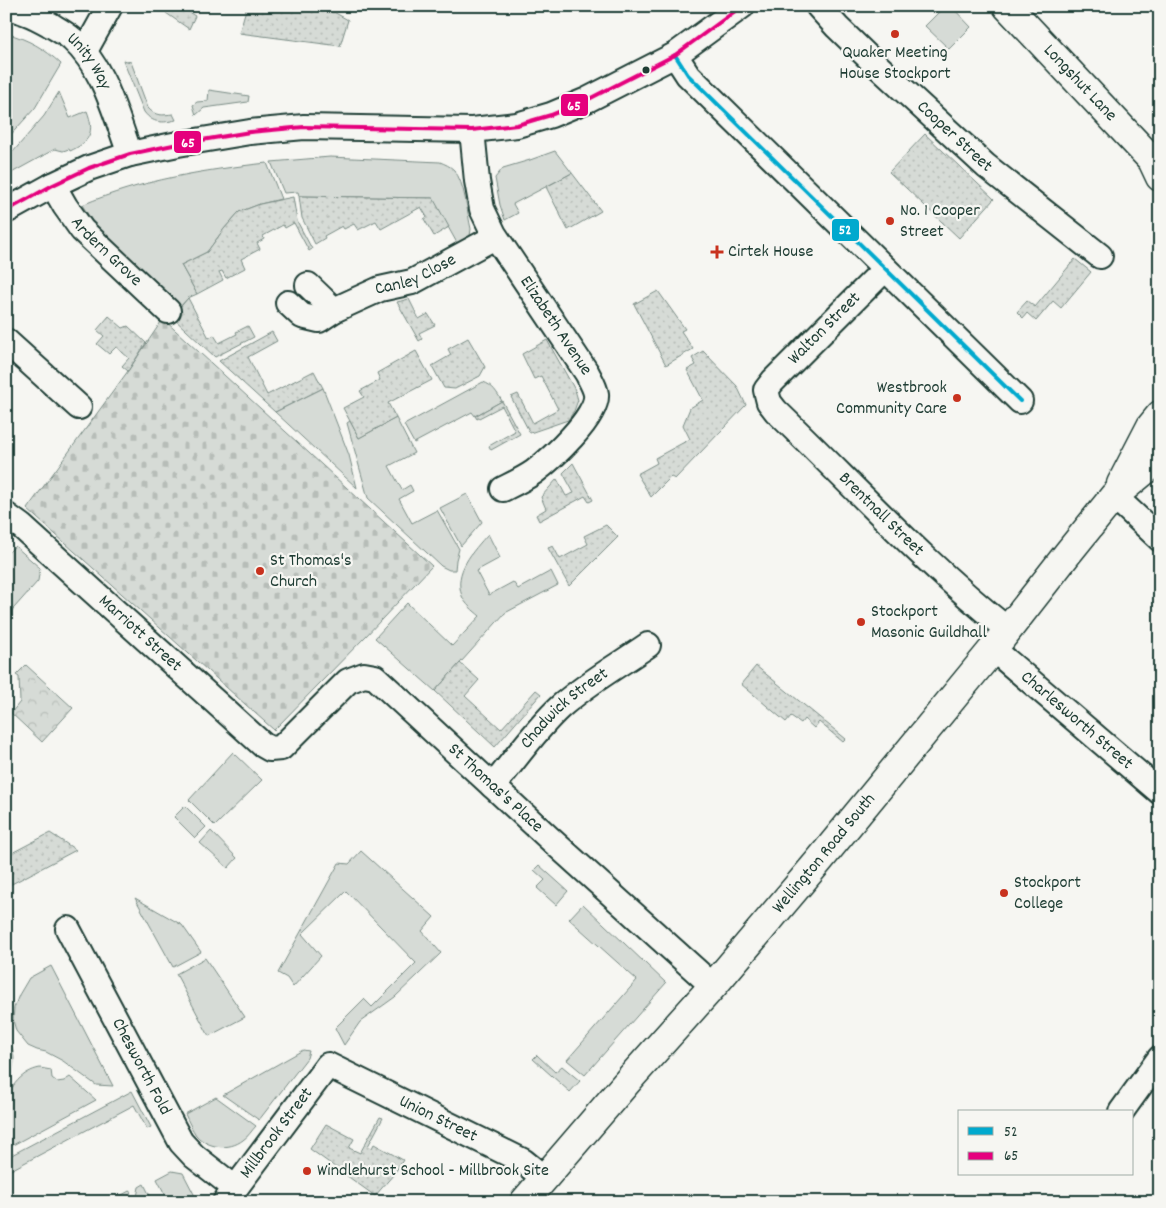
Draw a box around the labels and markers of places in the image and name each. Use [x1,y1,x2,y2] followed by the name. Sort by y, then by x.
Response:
[889,28,901,40] marker: Quaker Meeting House Stockport
[839,41,951,87] place label: Quaker Meeting House Stockport
[641,65,651,75] unlabelled marker
[900,199,980,245] place label: No. 1 Cooper Street
[884,215,896,227] marker: No. 1 Cooper Street
[728,240,813,265] place label: Cirtek House
[710,245,724,259] marker: Cirtek House
[836,376,947,422] place label: Westbrook Community Care
[951,392,963,404] marker: Westbrook Community Care
[270,549,352,595] place label: St Thomas's Church
[254,565,266,577] marker: St Thomas's Church
[871,600,987,646] place label: Stockport Masonic Guildhall
[855,616,867,628] marker: Stockport Masonic Guildhall
[1014,871,1081,917] place label: Stockport College
[998,887,1010,899] marker: Stockport College
[317,1159,549,1184] place label: Windlehurst School - Millbrook Site
[301,1165,313,1177] marker: Windlehurst School - Millbrook Site

